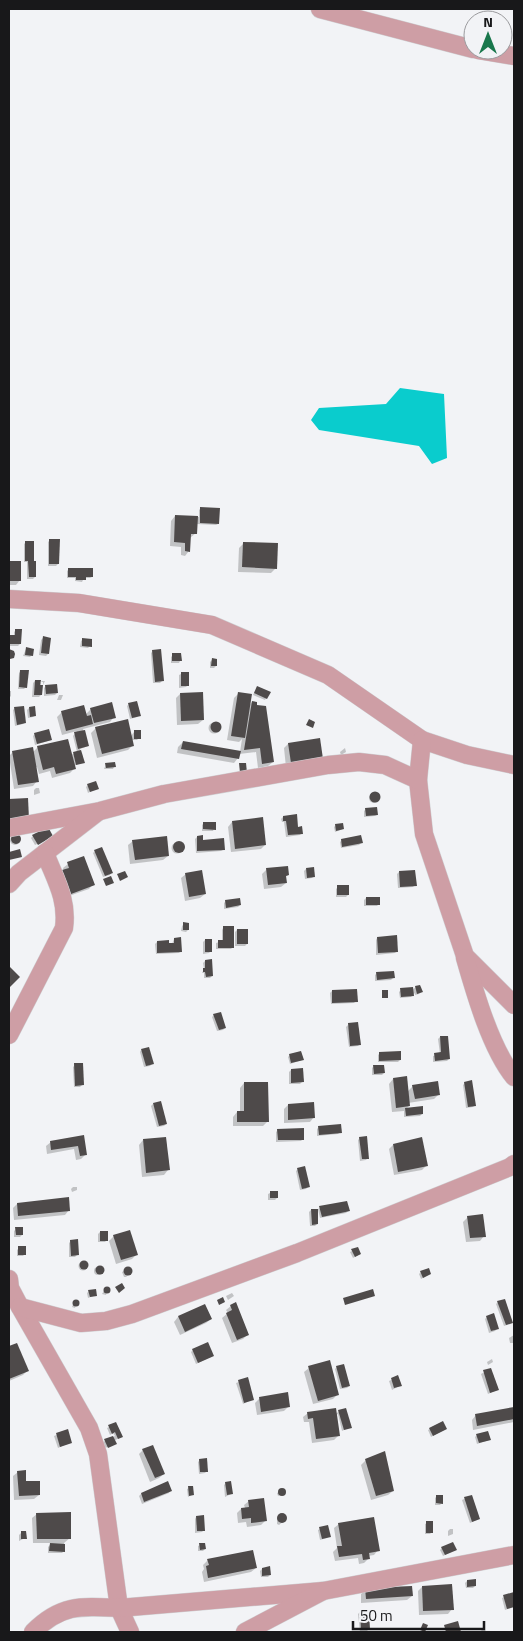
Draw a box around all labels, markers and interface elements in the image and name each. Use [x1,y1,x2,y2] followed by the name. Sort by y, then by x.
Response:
[463,10,513,60] north arrow
[483,11,493,32] text: N
[353,1598,484,1630] scale bar
[360,1604,393,1627] text: 50 m

